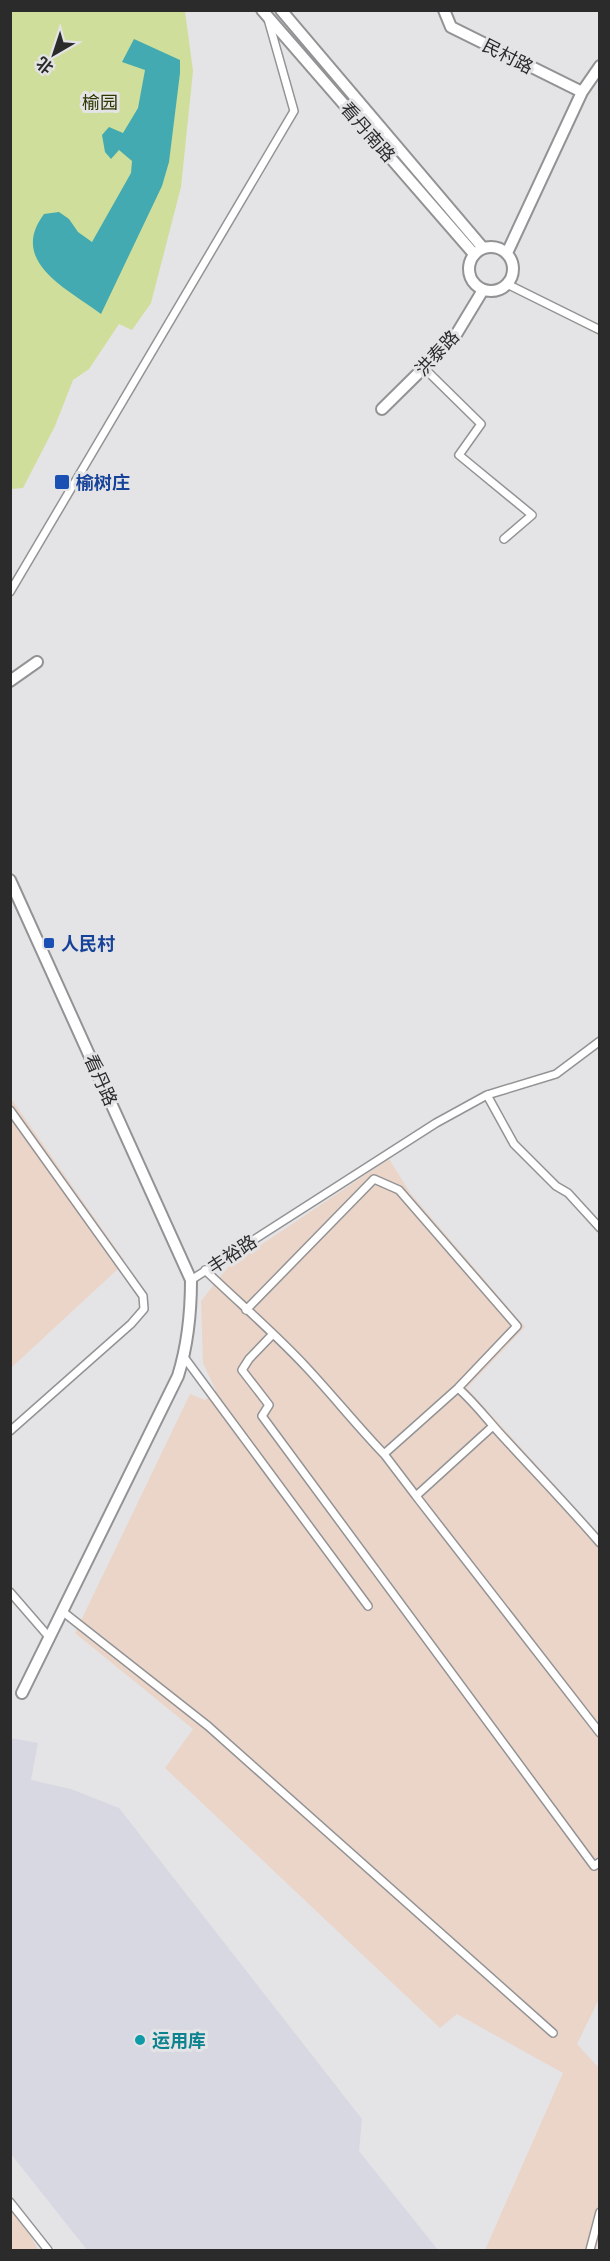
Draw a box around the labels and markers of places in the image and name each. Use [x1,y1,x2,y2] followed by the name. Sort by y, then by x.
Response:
[76,470,130,495] place label: 榆树庄
[53,473,71,491] marker: 榆树庄
[61,931,115,956] place label: 人民村
[42,936,56,950] marker: 人民村
[152,2028,206,2053] place label: 运用库
[133,2033,147,2047] marker: 运用库

